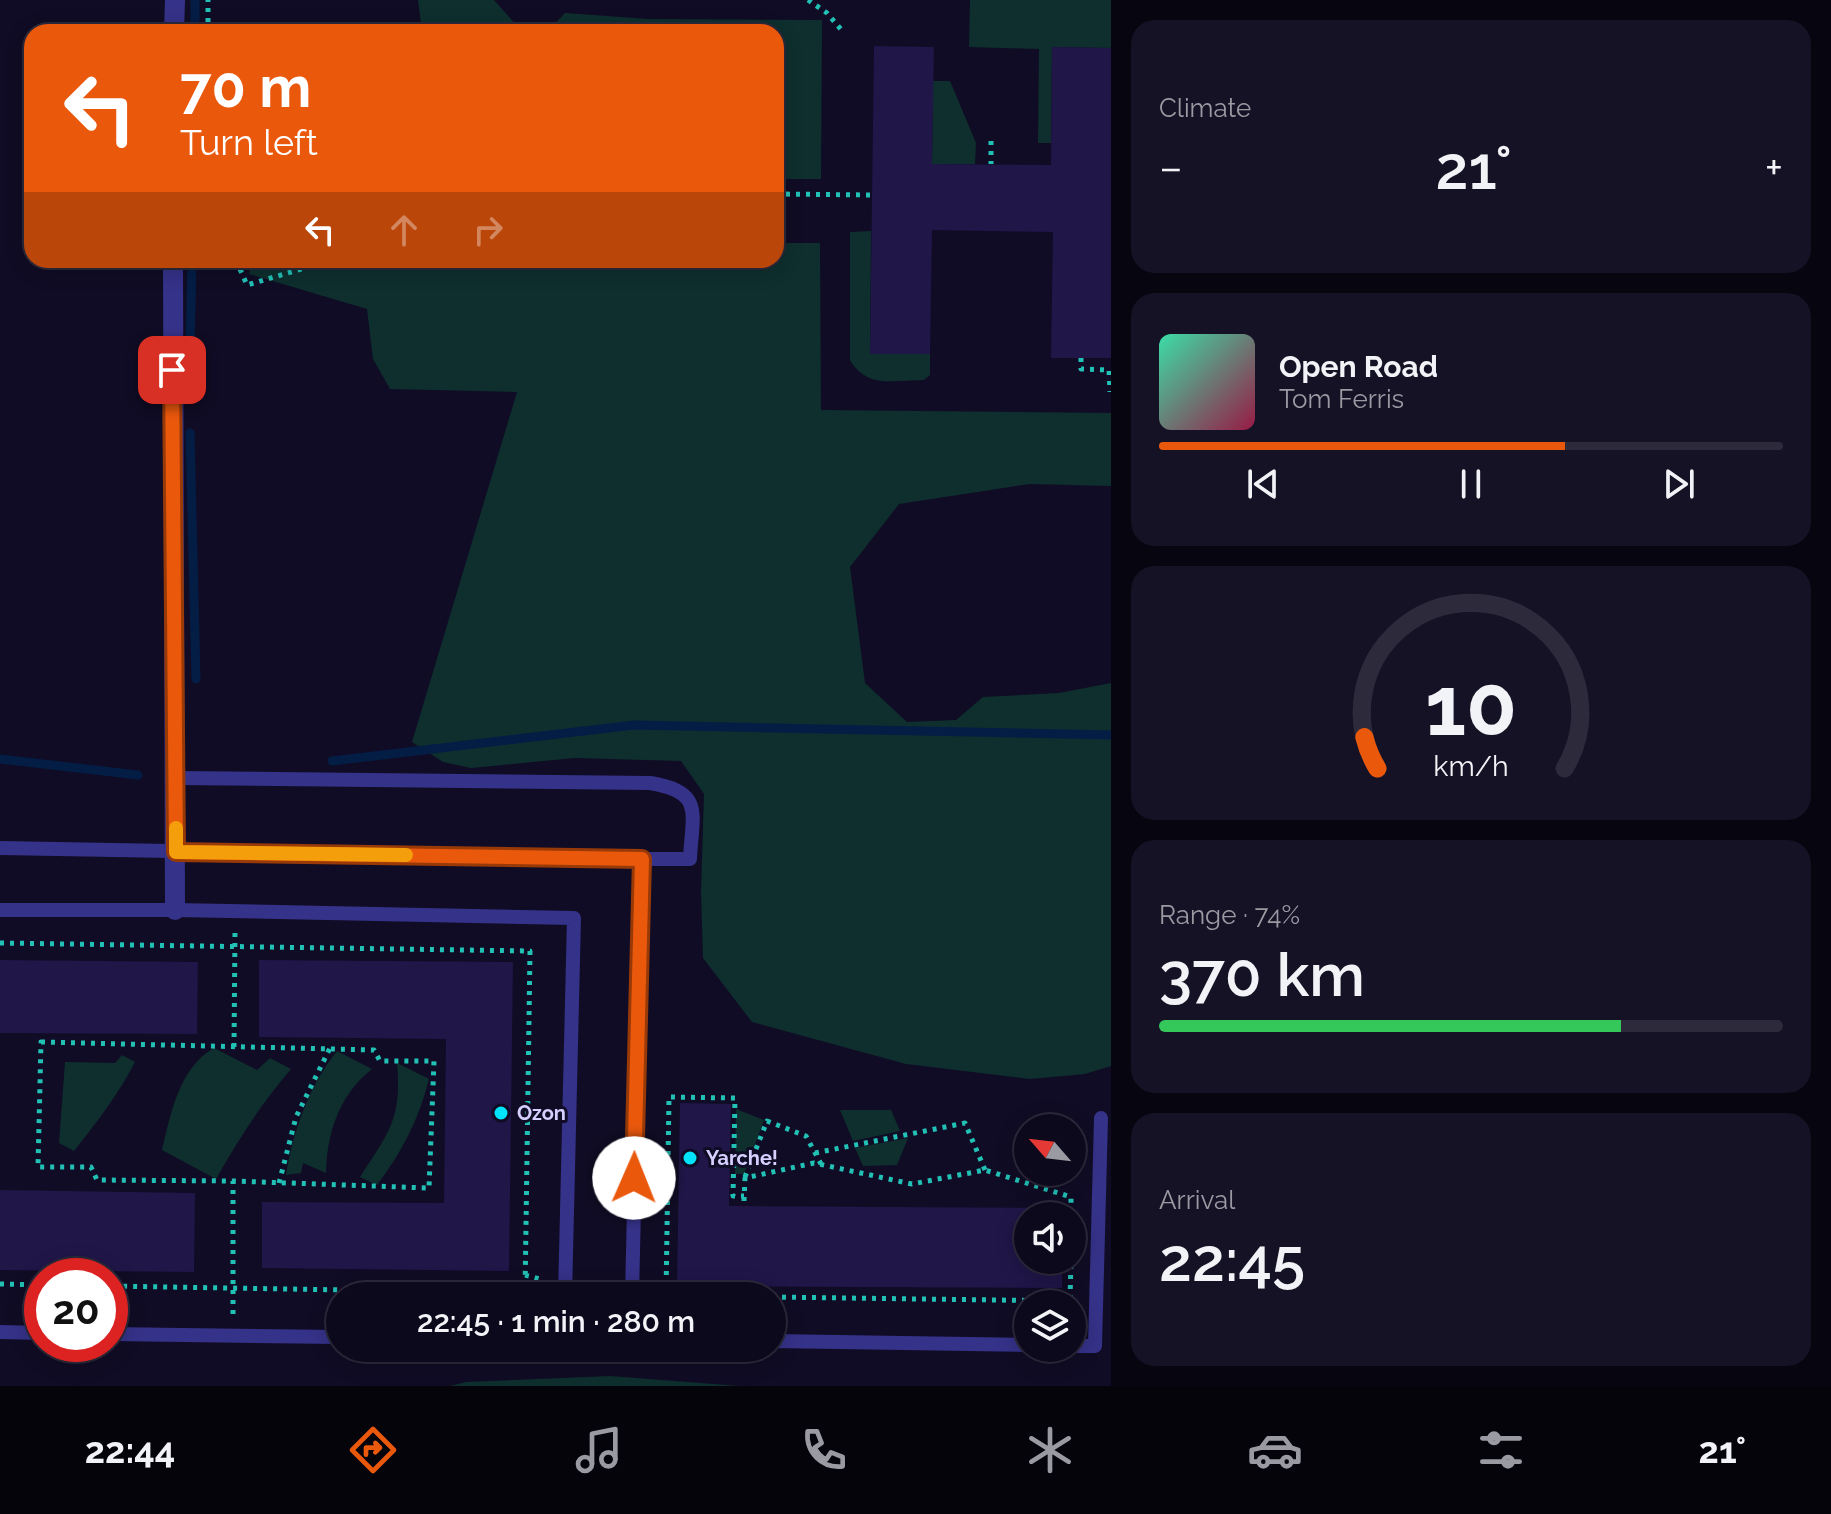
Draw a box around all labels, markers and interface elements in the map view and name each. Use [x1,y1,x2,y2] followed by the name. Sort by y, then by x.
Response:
[180,54,311,120] text: 70 m
[48,56,152,160] icon: left
[1159,93,1251,123] text: Climate
[180,121,318,163] text: Turn left
[1435,133,1512,203] text: 21°
[1159,142,1183,193] text: −
[1765,142,1783,193] text: +
[298,208,342,252] icon: left
[382,208,426,252] icon: ahead
[466,208,510,252] icon: right
[138,336,206,404] pin
[150,348,194,392] icon: arrive
[1279,349,1438,384] text: Open Road
[1279,384,1404,414] text: Tom Ferris
[1241,462,1285,506] icon: previous
[1449,462,1493,506] icon: pause
[1657,462,1701,506] icon: next
[1425,657,1517,754] text: 10
[1433,749,1509,783] text: km/h
[1159,900,1300,930] text: Range · 74%
[1159,940,1365,1010] text: 370 km
[517,1101,566,1125] place label: Ozon
[492,1104,510,1122] marker: Ozon
[1014,1114,1086,1186] north arrow
[1014,1114,1086,1362] map controls
[592,1136,676,1220] position arrow
[706,1146,778,1170] place label: Yarche!
[681,1149,699,1167] marker: Yarche!
[1159,1185,1235,1215] text: Arrival
[1014,1202,1086,1274] button: sound
[1159,1225,1305,1295] text: 22:45
[24,1258,128,1362] speed limit sign: 20
[1014,1290,1086,1362] button: layers
[417,1304,695,1339] text: 22:45 · 1 min · 280 m
[345,1422,401,1478] icon: directions
[571,1422,627,1478] icon: music
[796,1422,852,1478] icon: phone
[1022,1422,1078,1478] icon: climate
[1247,1422,1303,1478] icon: car
[1473,1422,1529,1478] icon: filters
[85,1429,175,1471] text: 22:44
[1699,1429,1746,1471] text: 21°

